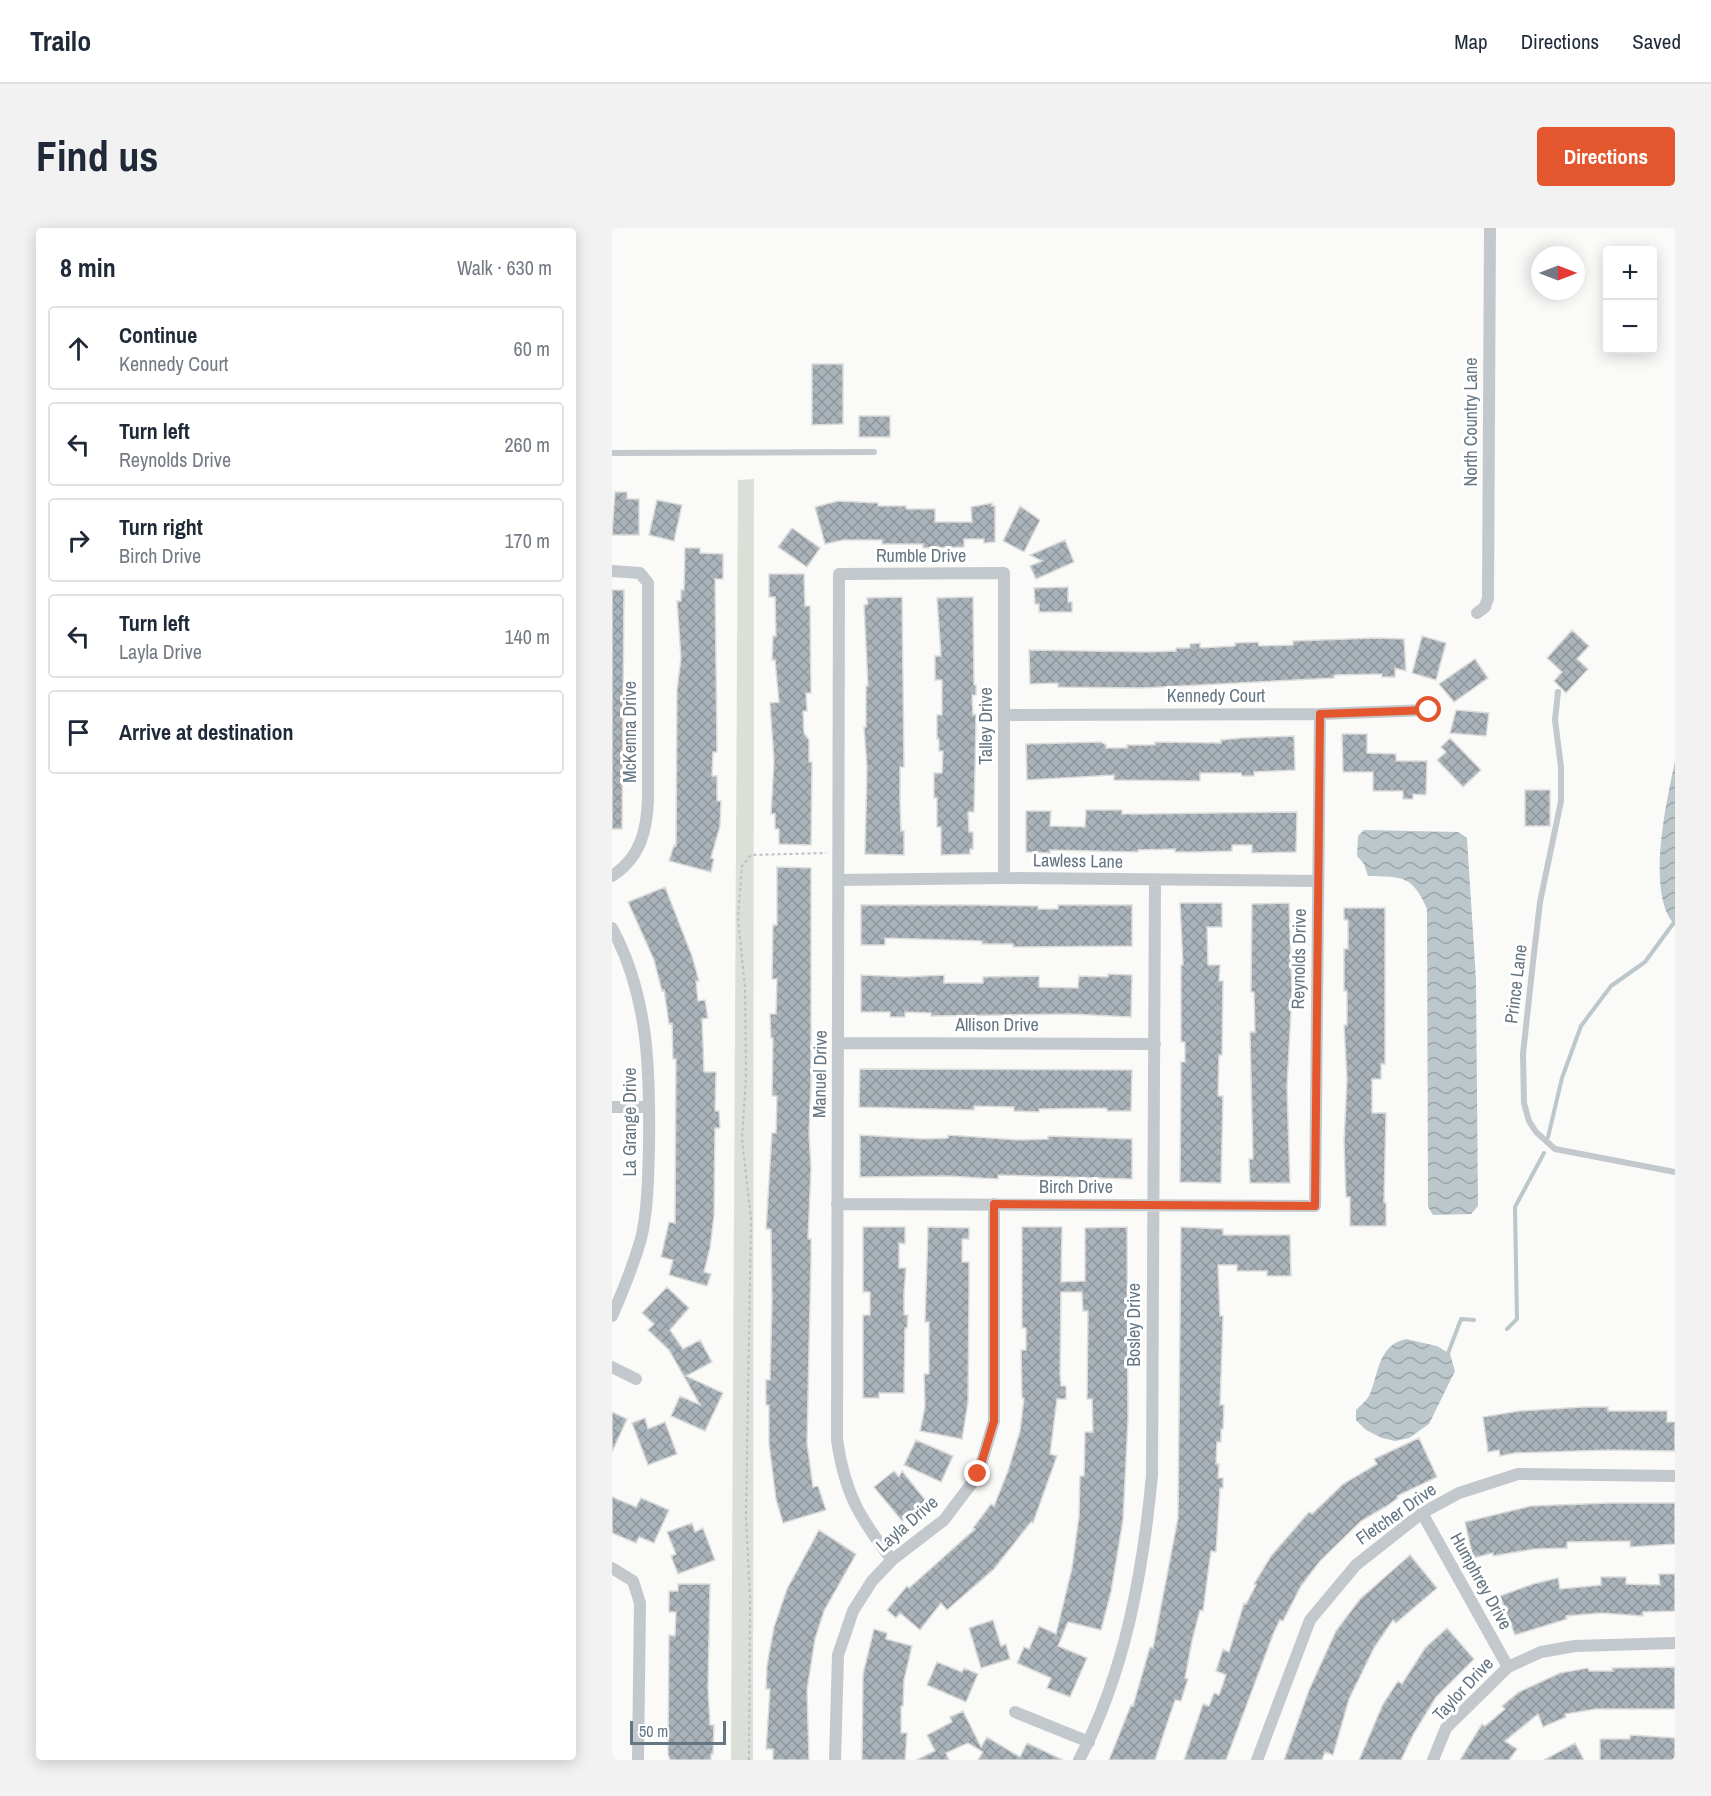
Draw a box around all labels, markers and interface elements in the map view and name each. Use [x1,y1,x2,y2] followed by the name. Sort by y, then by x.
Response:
[30,22,91,60] text: Trailo
[1454,27,1488,56] text: Map
[1521,27,1599,56] text: Directions
[1632,27,1681,56] text: Saved
[1537,127,1675,186] button: Directions
[36,128,158,184] text: Find us
[1531,246,1585,300] north arrow
[1603,246,1657,354] map controls
[1603,246,1657,300] button: +
[60,250,116,285] text: 8 min
[457,254,552,281] text: Walk · 630 m
[1603,300,1657,354] button: −
[119,320,197,350] text: Continue
[62,332,95,365] icon: ahead
[514,335,550,362] text: 60 m
[119,350,228,377] text: Kennedy Court
[1458,358,1483,486] street label: North Country Lane
[119,416,190,446] text: Turn left
[62,428,95,461] icon: left
[504,431,550,458] text: 260 m
[119,446,231,473] text: Reynolds Drive
[119,512,203,542] text: Turn right
[62,524,95,557] icon: right
[504,527,550,554] text: 170 m
[119,542,201,569] text: Birch Drive
[876,543,966,568] street label: Rumble Drive
[119,608,190,638] text: Turn left
[62,620,95,653] icon: left
[504,623,550,650] text: 140 m
[119,638,202,665] text: Layla Drive
[617,681,642,783] street label: McKenna Drive
[1167,683,1265,708] street label: Kennedy Court
[973,687,998,765] street label: Talley Drive
[1415,696,1441,722] route start
[62,716,95,749] icon: arrive
[119,717,293,747] text: Arrive at destination
[1033,847,1123,874] street label: Lawless Lane
[1285,908,1312,1010] street label: Reynolds Drive
[1498,943,1533,1025] street label: Prince Lane
[954,1012,1039,1037] street label: Allison Drive
[806,1030,833,1118] street label: Manuel Drive
[617,1067,642,1177] street label: La Grange Drive
[1039,1174,1113,1199] street label: Birch Drive
[1121,1283,1146,1367] street label: Bosley Drive
[964,1460,990,1486] route end
[1351,1477,1441,1550] street label: Fletcher Drive
[870,1490,943,1558] street label: Layla Drive
[1444,1528,1518,1634] street label: Humphrey Drive
[1427,1651,1499,1726] street label: Taylor Drive
[630,1718,726,1746] scale bar
[639,1720,668,1742] text: 50 m

